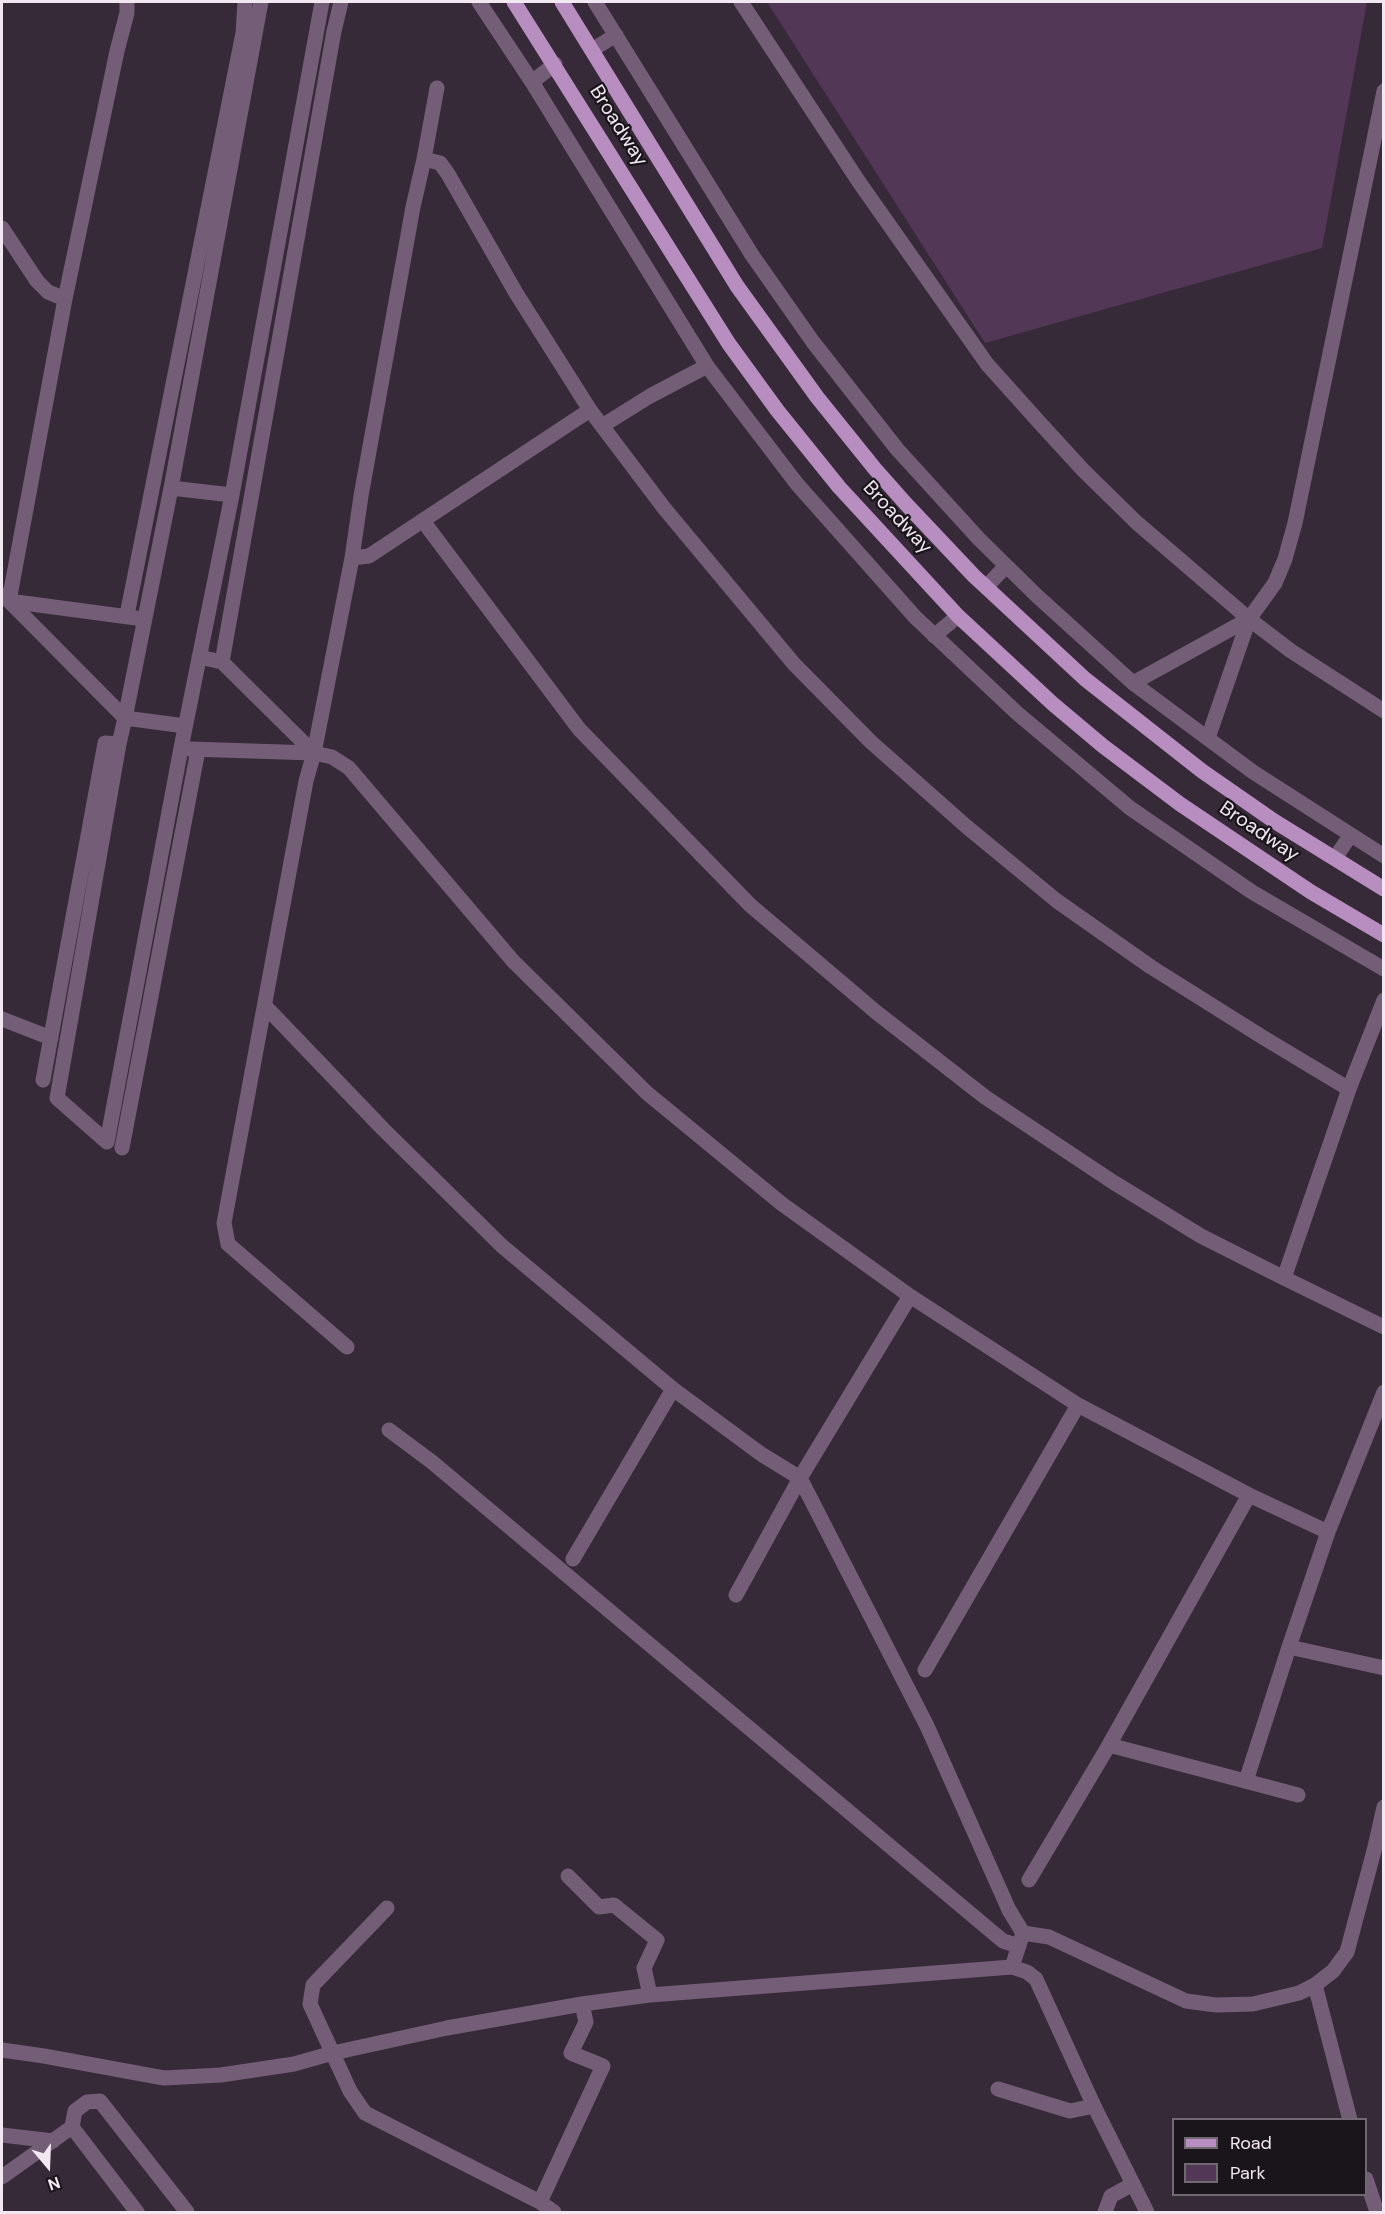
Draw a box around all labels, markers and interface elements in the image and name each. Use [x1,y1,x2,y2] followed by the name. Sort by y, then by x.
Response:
[584,81,652,171] street label: Broadway
[857,477,937,559] street label: Broadway
[1215,797,1303,867] street label: Broadway
[1172,2118,1367,2196] legend
[1230,2131,1272,2155] text: Road
[18,2136,78,2196] north arrow
[1230,2161,1266,2185] text: Park
[45,2172,63,2195] text: N

